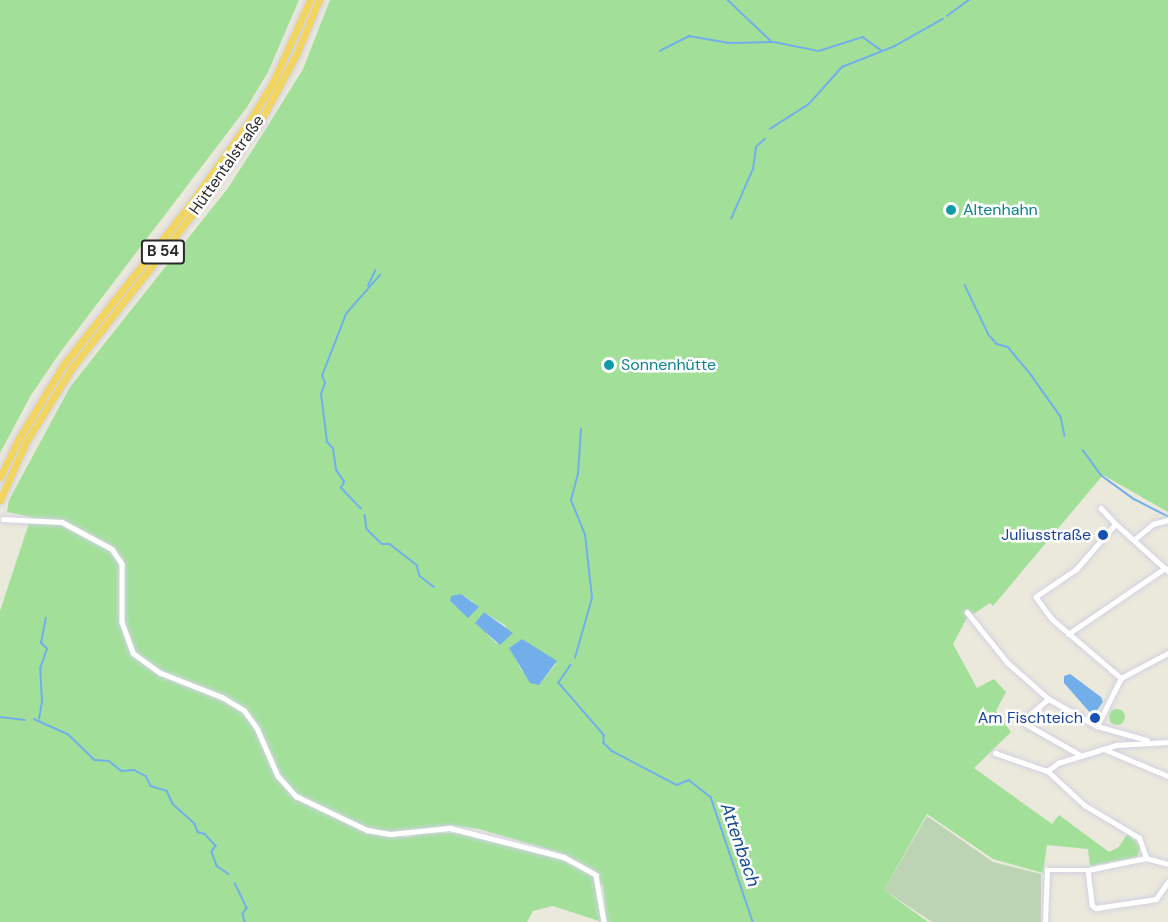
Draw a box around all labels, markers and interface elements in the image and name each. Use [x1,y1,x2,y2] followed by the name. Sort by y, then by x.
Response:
[186,111,268,219] street label: Hüttentalstraße
[963,200,1038,220] place label: Altenhahn
[944,203,958,217] marker: Altenhahn
[140,240,186,264] road number: B 54
[621,355,716,375] place label: Sonnenhütte
[602,358,616,372] marker: Sonnenhütte
[1001,525,1091,545] place label: Juliusstraße
[1096,528,1110,542] marker: Juliusstraße
[978,708,1083,728] place label: Am Fischteich
[1088,711,1102,725] marker: Am Fischteich
[716,800,764,890] water label: Attenbach

